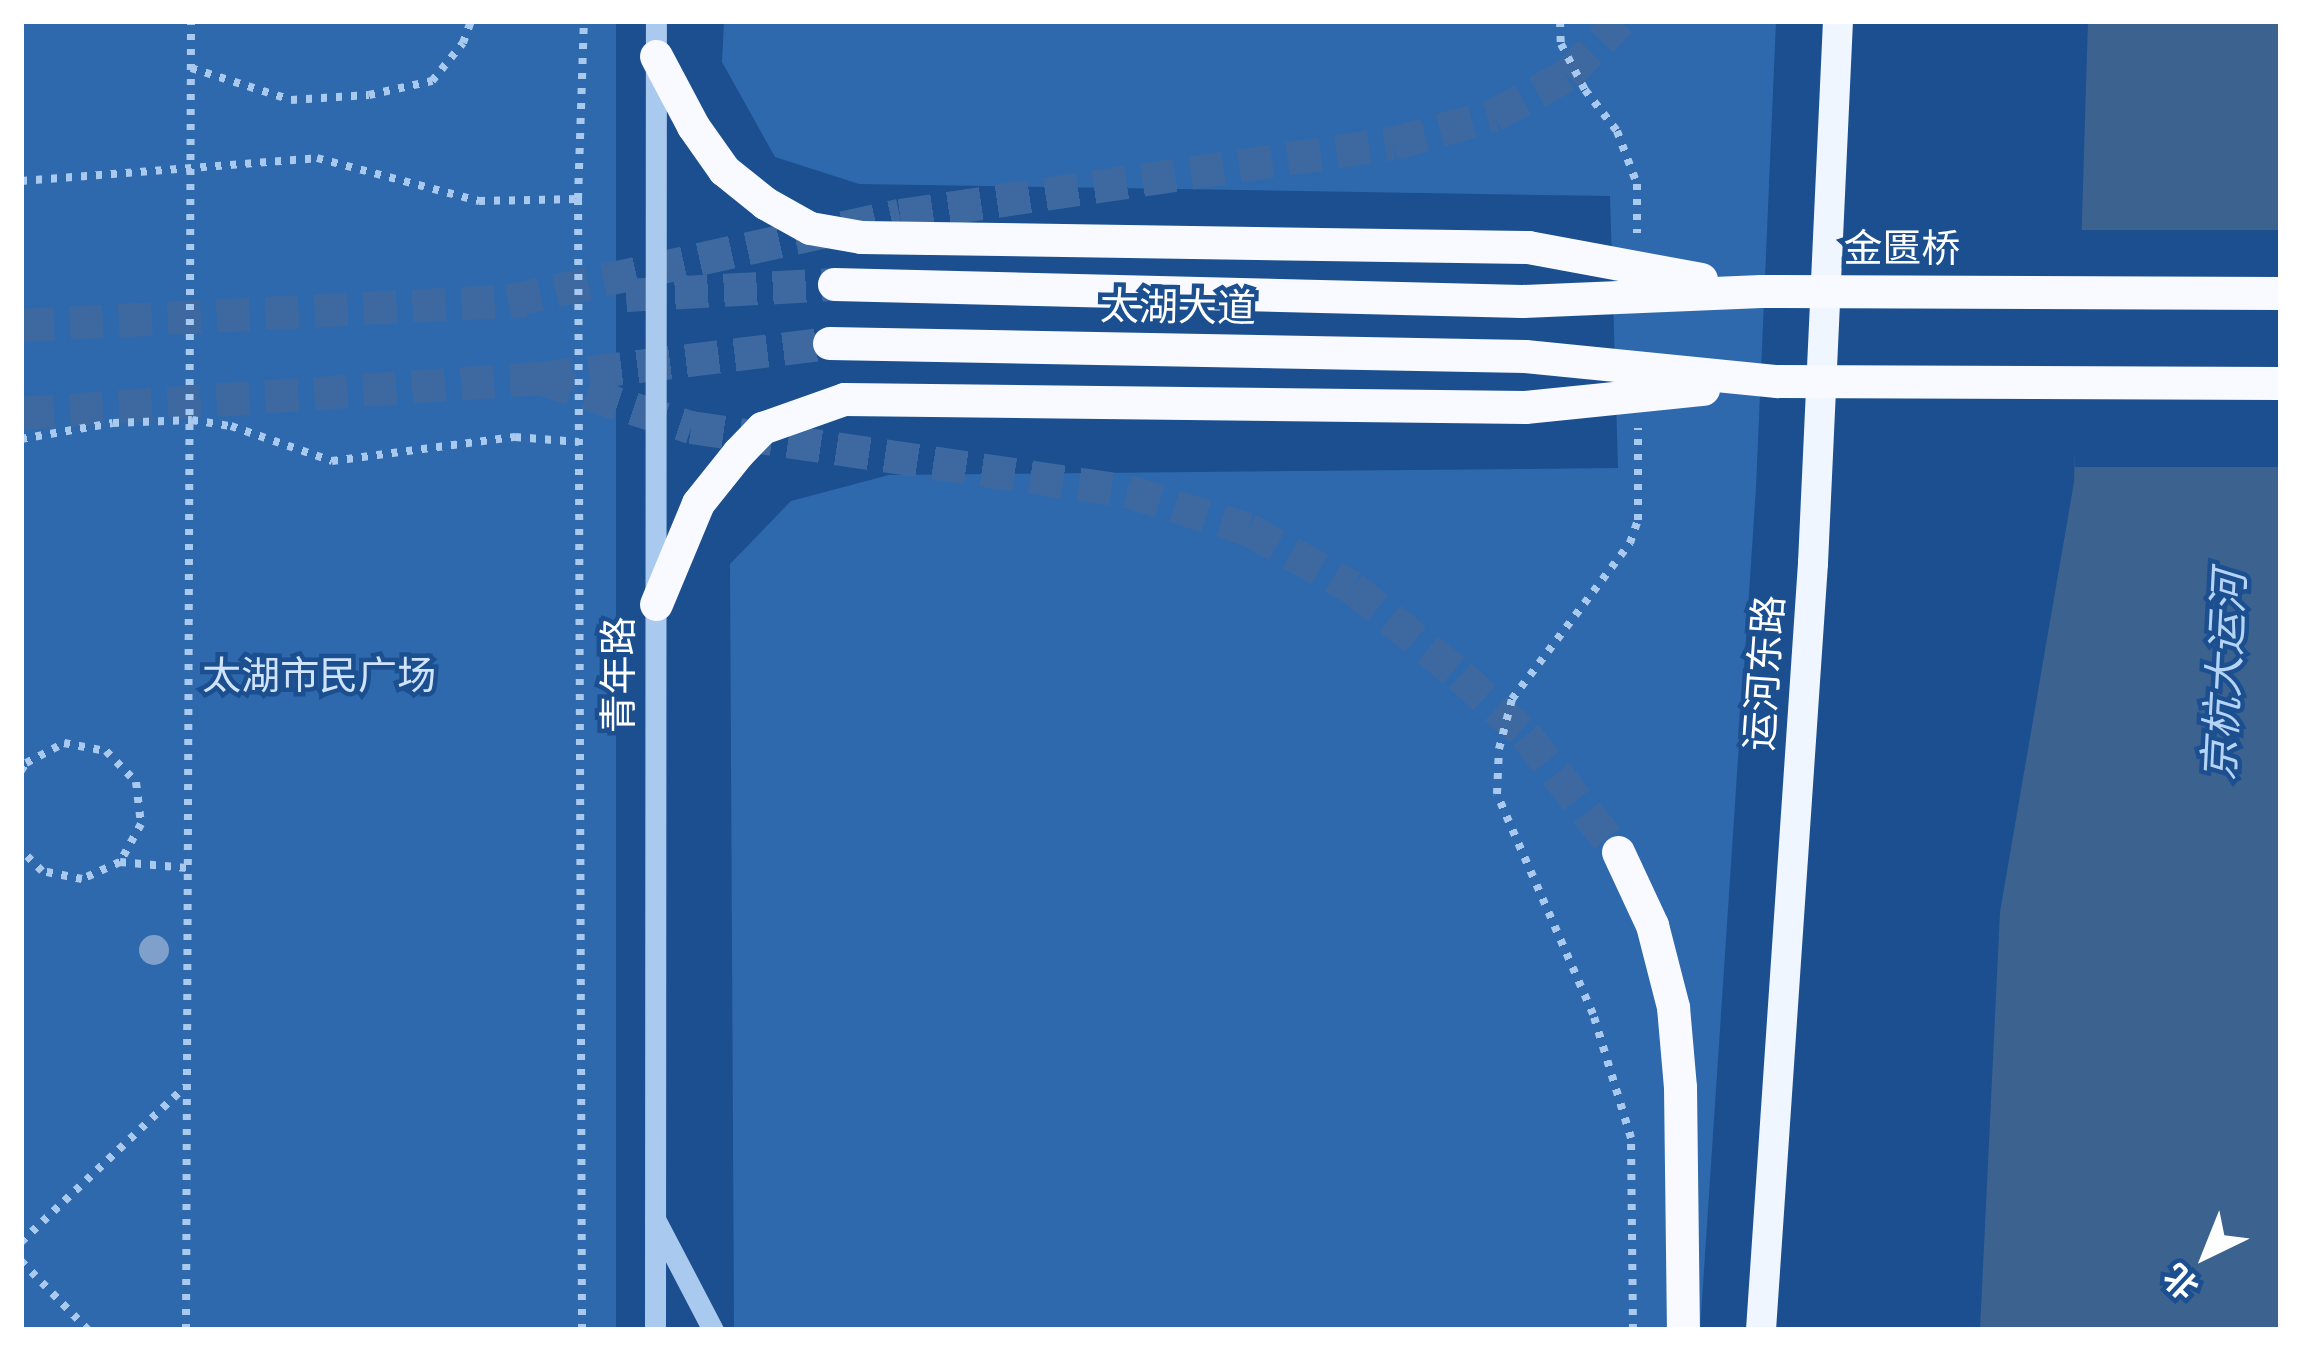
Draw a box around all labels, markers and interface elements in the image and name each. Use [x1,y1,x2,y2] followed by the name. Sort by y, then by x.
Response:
[1844,226,1960,272] street label: 金匮桥
[1100,283,1256,333] street label: 太湖大道
[2194,570,2256,782] water label: 京杭大运河
[1736,594,1794,752] street label: 运河东路
[596,617,642,733] street label: 青年路
[202,653,436,699] park label: 太湖市民广场
[2146,1195,2266,1315] north arrow
[2156,1255,2207,1307] text: 北

